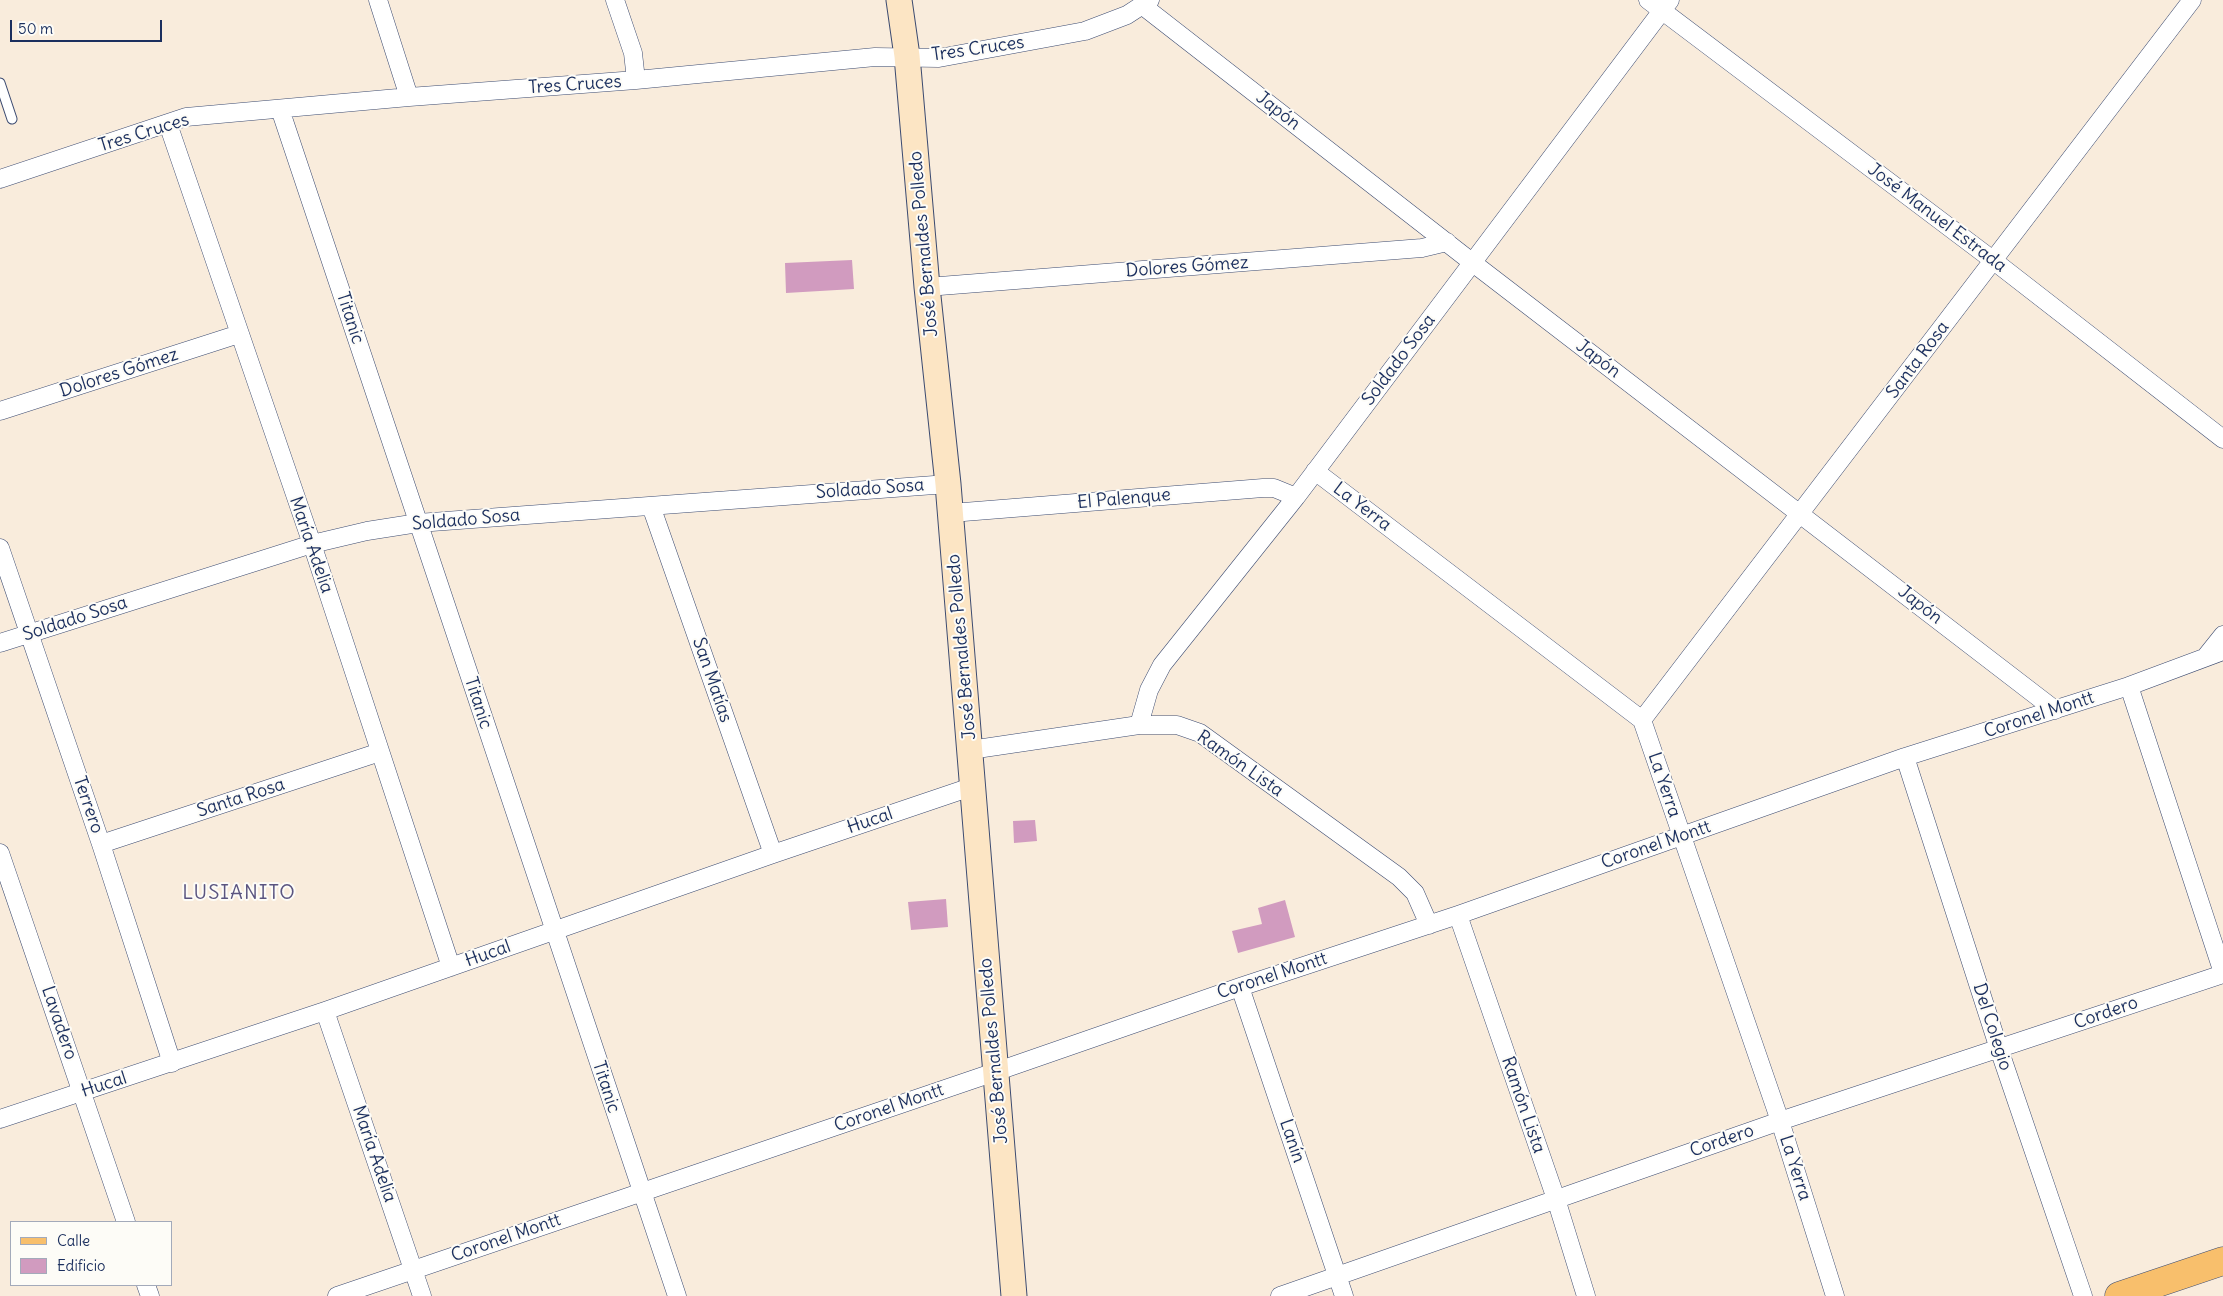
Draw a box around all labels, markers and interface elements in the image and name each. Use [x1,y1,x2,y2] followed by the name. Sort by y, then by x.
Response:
[12,10,165,42] scale bar
[18,19,53,38] text: 50 m
[930,32,1026,66] street label: Tres Cruces
[528,71,622,99] street label: Tres Cruces
[1252,87,1304,135] street label: Japón
[96,109,192,157] street label: Tres Cruces
[905,150,943,338] street label: José Bernaldes Polledo
[1863,159,2011,277] street label: José Manuel Estrada
[1125,252,1249,282] street label: Dolores Gómez
[331,289,369,347] street label: Titanic
[1358,310,1440,410] street label: Soldado Sosa
[1882,317,1954,403] street label: Santa Rosa
[1571,335,1625,383] street label: Japón
[57,344,181,402] street label: Dolores Gómez
[815,474,925,504] street label: Soldado Sosa
[1329,478,1395,536] street label: La Yerra
[1076,484,1172,514] street label: El Palenque
[284,494,338,596] street label: María Adelia
[411,505,521,535] street label: Soldado Sosa
[943,553,981,741] street label: José Bernaldes Polledo
[1894,581,1946,629] street label: Japón
[20,592,130,646] street label: Soldado Sosa
[687,635,737,725] street label: San Matías
[459,674,497,732] street label: Titanic
[1981,687,2097,743] street label: Coronel Montt
[1193,726,1287,802] street label: Ramón Lista
[1643,750,1685,820] street label: La Yerra
[68,774,108,836] street label: Terrero
[194,774,288,822] street label: Santa Rosa
[844,803,896,839] street label: Hucal
[1598,816,1714,874] street label: Coronel Montt
[181,881,297,905] district label: LUSIANITO
[462,936,514,972] street label: Hucal
[1214,948,1330,1004] street label: Coronel Montt
[975,957,1013,1145] street label: José Bernaldes Polledo
[1968,981,2016,1073] street label: Del Colegio
[36,983,82,1063] street label: Lavadero
[2071,992,2141,1034] street label: Cordero
[1496,1054,1550,1156] street label: Ramón Lista
[587,1058,625,1116] street label: Titanic
[78,1068,130,1102] street label: Hucal
[831,1079,947,1137] street label: Coronel Montt
[347,1103,401,1205] street label: María Adelia
[1274,1116,1310,1166] street label: Lanín
[1687,1120,1757,1162] street label: Cordero
[1774,1133,1816,1203] street label: La Yerra
[448,1209,564,1267] street label: Coronel Montt
[10,1221,172,1286] legend
[57,1231,90,1250] text: Calle
[57,1256,105,1275] text: Edificio

